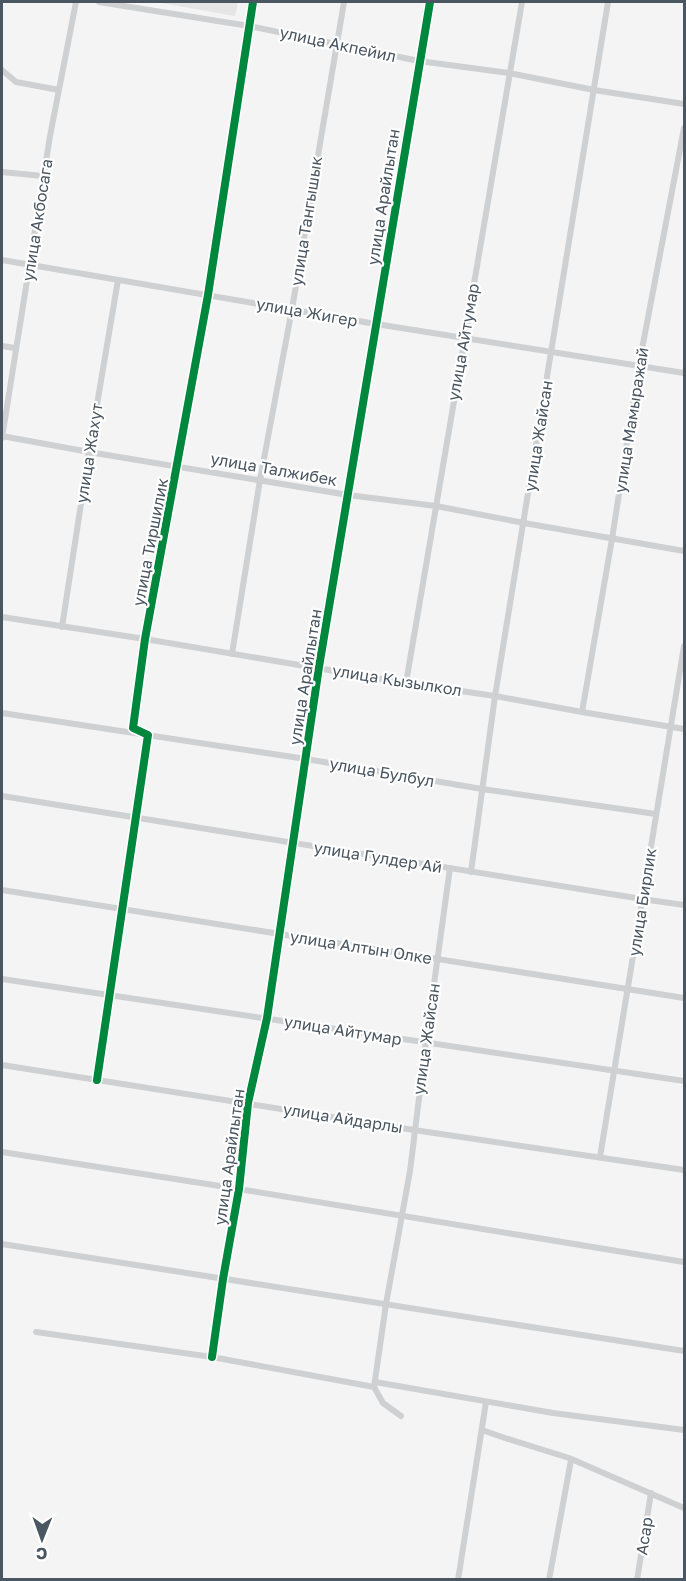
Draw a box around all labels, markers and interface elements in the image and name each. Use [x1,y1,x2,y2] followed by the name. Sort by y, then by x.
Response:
[278,22,398,66] street label: улица Акпейил
[362,127,404,267] street label: улица Арайлытан
[286,155,326,287] street label: улица Тангышык
[17,157,57,283] street label: улица Акбосага
[443,282,483,402] street label: улица Айтумар
[255,293,359,331] street label: улица Жигер
[610,346,652,494] street label: улица Мамыражай
[519,379,557,493] street label: улица Жайсан
[71,401,107,505] street label: улица Жахут
[209,448,339,490] street label: улица Талжибек
[128,476,172,608] street label: улица Тиршилик
[284,607,326,747] street label: улица Арайлытан
[331,660,463,700] street label: улица Кызылкол
[328,753,436,791] street label: улица Булбул
[312,837,444,877] street label: улица Гулдер Ай
[624,846,660,958] street label: улица Бирлик
[289,926,433,968] street label: улица Алтын Олке
[408,982,444,1096] street label: улица Жайсан
[283,1011,403,1049] street label: улица Айтумар
[210,1087,248,1227] street label: улица Арайлытан
[282,1099,404,1137] street label: улица Айдарлы
[12,1509,72,1569] north arrow
[631,1515,657,1556] street label: Асар
[36,1544,48,1564] text: С

